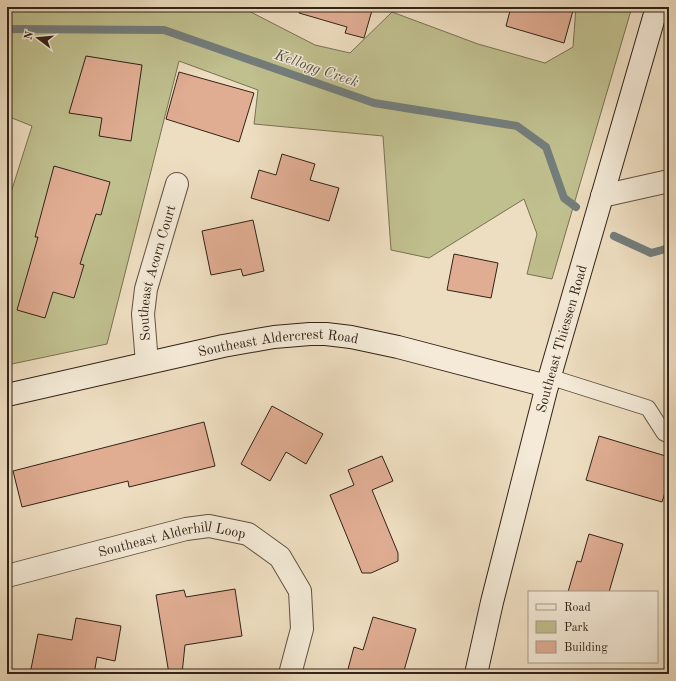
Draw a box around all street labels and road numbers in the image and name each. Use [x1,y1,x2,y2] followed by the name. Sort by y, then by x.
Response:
[137,203,178,341] street label: Southeast Acorn Court
[534,263,590,414] street label: Southeast Thiessen Road
[197,328,360,359] street label: Southeast Aldercrest Road
[97,520,247,560] street label: Southeast Alderhill Loop

